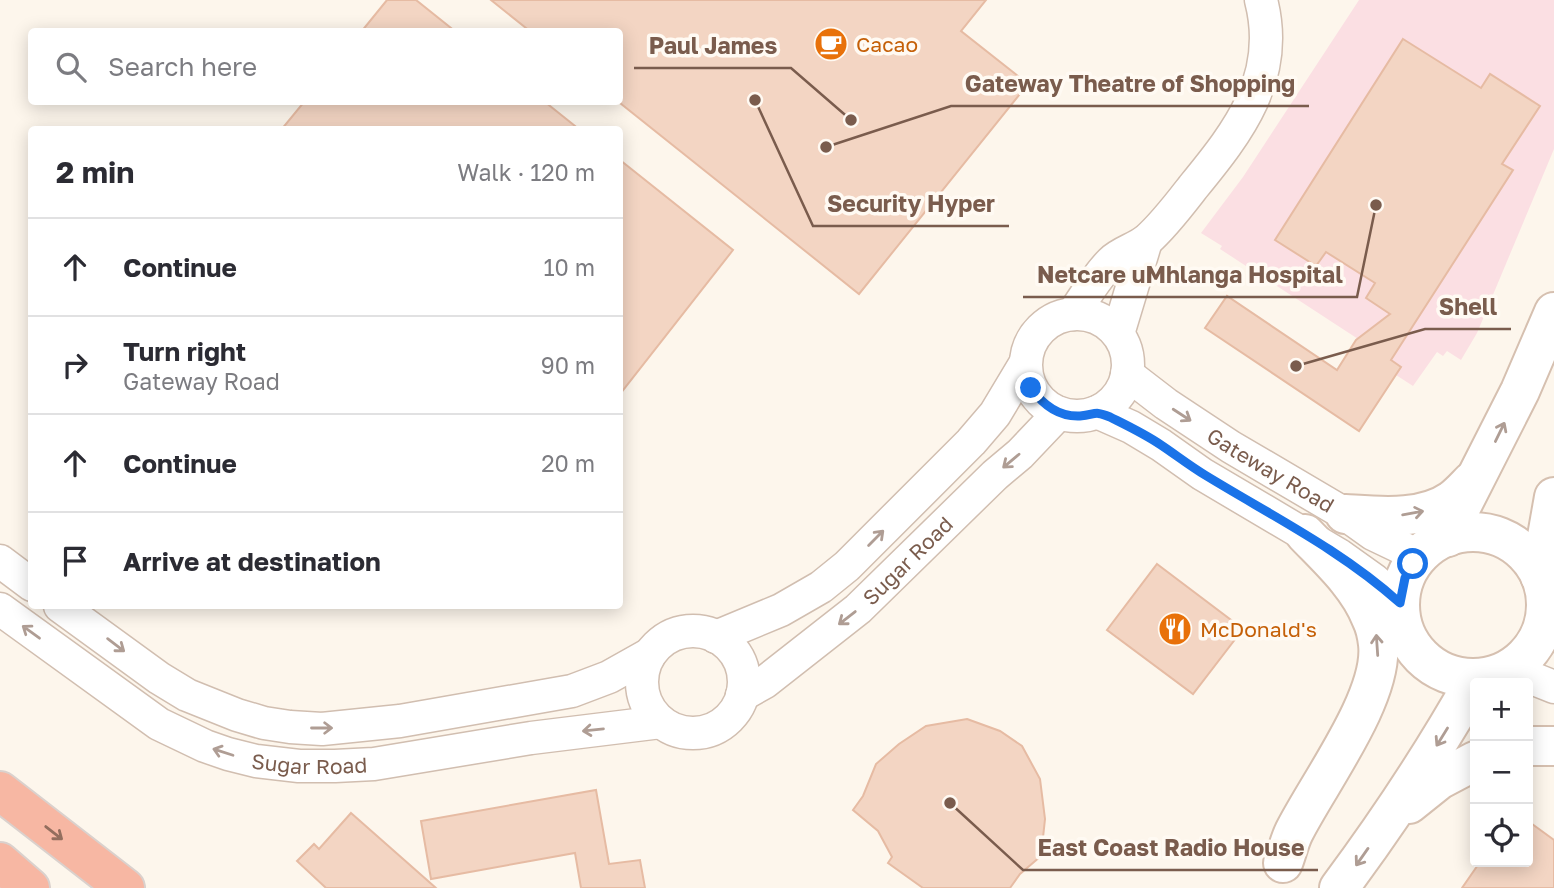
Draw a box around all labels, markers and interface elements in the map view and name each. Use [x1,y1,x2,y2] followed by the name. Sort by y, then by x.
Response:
[634,24,791,68] callout: Paul James
[812,25,850,63] cafe icon: Cacao
[28,28,623,105] search box
[649,31,777,59] text: Paul James
[856,31,918,57] place label: Cacao
[52,48,90,86] icon: search
[108,51,257,82] text: Search here
[951,62,1309,106] callout: Gateway Theatre of Shopping
[965,69,1295,97] text: Gateway Theatre of Shopping
[56,154,134,190] text: 2 min
[457,158,595,186] text: Walk · 120 m
[813,182,1009,226] callout: Security Hyper
[827,189,995,217] text: Security Hyper
[56,248,94,286] icon: ahead
[123,252,237,283] text: Continue
[543,253,595,281] text: 10 m
[1023,253,1357,297] callout: Netcare uMhlanga Hospital
[1037,260,1343,288] text: Netcare uMhlanga Hospital
[1425,285,1511,329] callout: Shell
[1439,292,1497,320] text: Shell
[123,336,246,367] text: Turn right
[56,346,94,384] icon: right
[541,351,595,379] text: 90 m
[123,367,280,395] text: Gateway Road
[1015,372,1046,403] route end
[1172,407,1191,422] one-way arrow
[1202,422,1339,518] street label: Gateway Road
[1493,422,1507,443] one-way arrow
[56,444,94,482] icon: ahead
[123,448,237,479] text: Continue
[541,449,595,477] text: 20 m
[1003,454,1021,469] one-way arrow
[1401,506,1424,519] one-way arrow
[857,511,958,610] street label: Sugar Road
[867,529,884,546] one-way arrow
[56,542,94,580] icon: arrive
[123,546,381,577] text: Arrive at destination
[1397,548,1428,579] route start
[838,610,856,626] one-way arrow
[1156,610,1194,648] restaurant icon: McDonald's
[1200,616,1317,642] place label: McDonald's
[22,624,41,639] one-way arrow
[1370,635,1383,657] one-way arrow
[106,638,124,653] one-way arrow
[1470,678,1533,867] map controls
[1470,678,1533,741] button: +
[310,721,333,735] one-way arrow
[582,723,605,736] one-way arrow
[1435,727,1449,747] one-way arrow
[1470,741,1533,804] button: −
[212,745,234,757] one-way arrow
[250,748,368,779] street label: Sugar Road
[1470,804,1533,867] button: locate
[44,825,63,840] one-way arrow
[1023,826,1318,870] callout: East Coast Radio House
[1037,833,1305,861] text: East Coast Radio House
[1354,847,1369,866] one-way arrow

